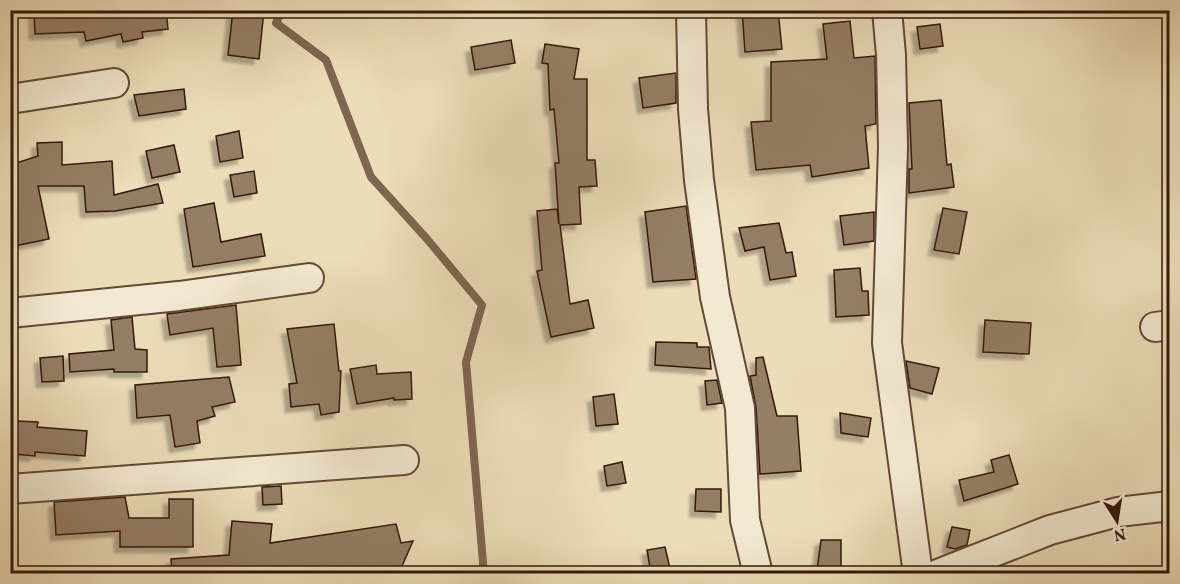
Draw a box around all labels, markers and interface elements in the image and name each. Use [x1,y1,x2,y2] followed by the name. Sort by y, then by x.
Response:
[1087,491,1147,551] north arrow
[1111,522,1128,546] text: N

